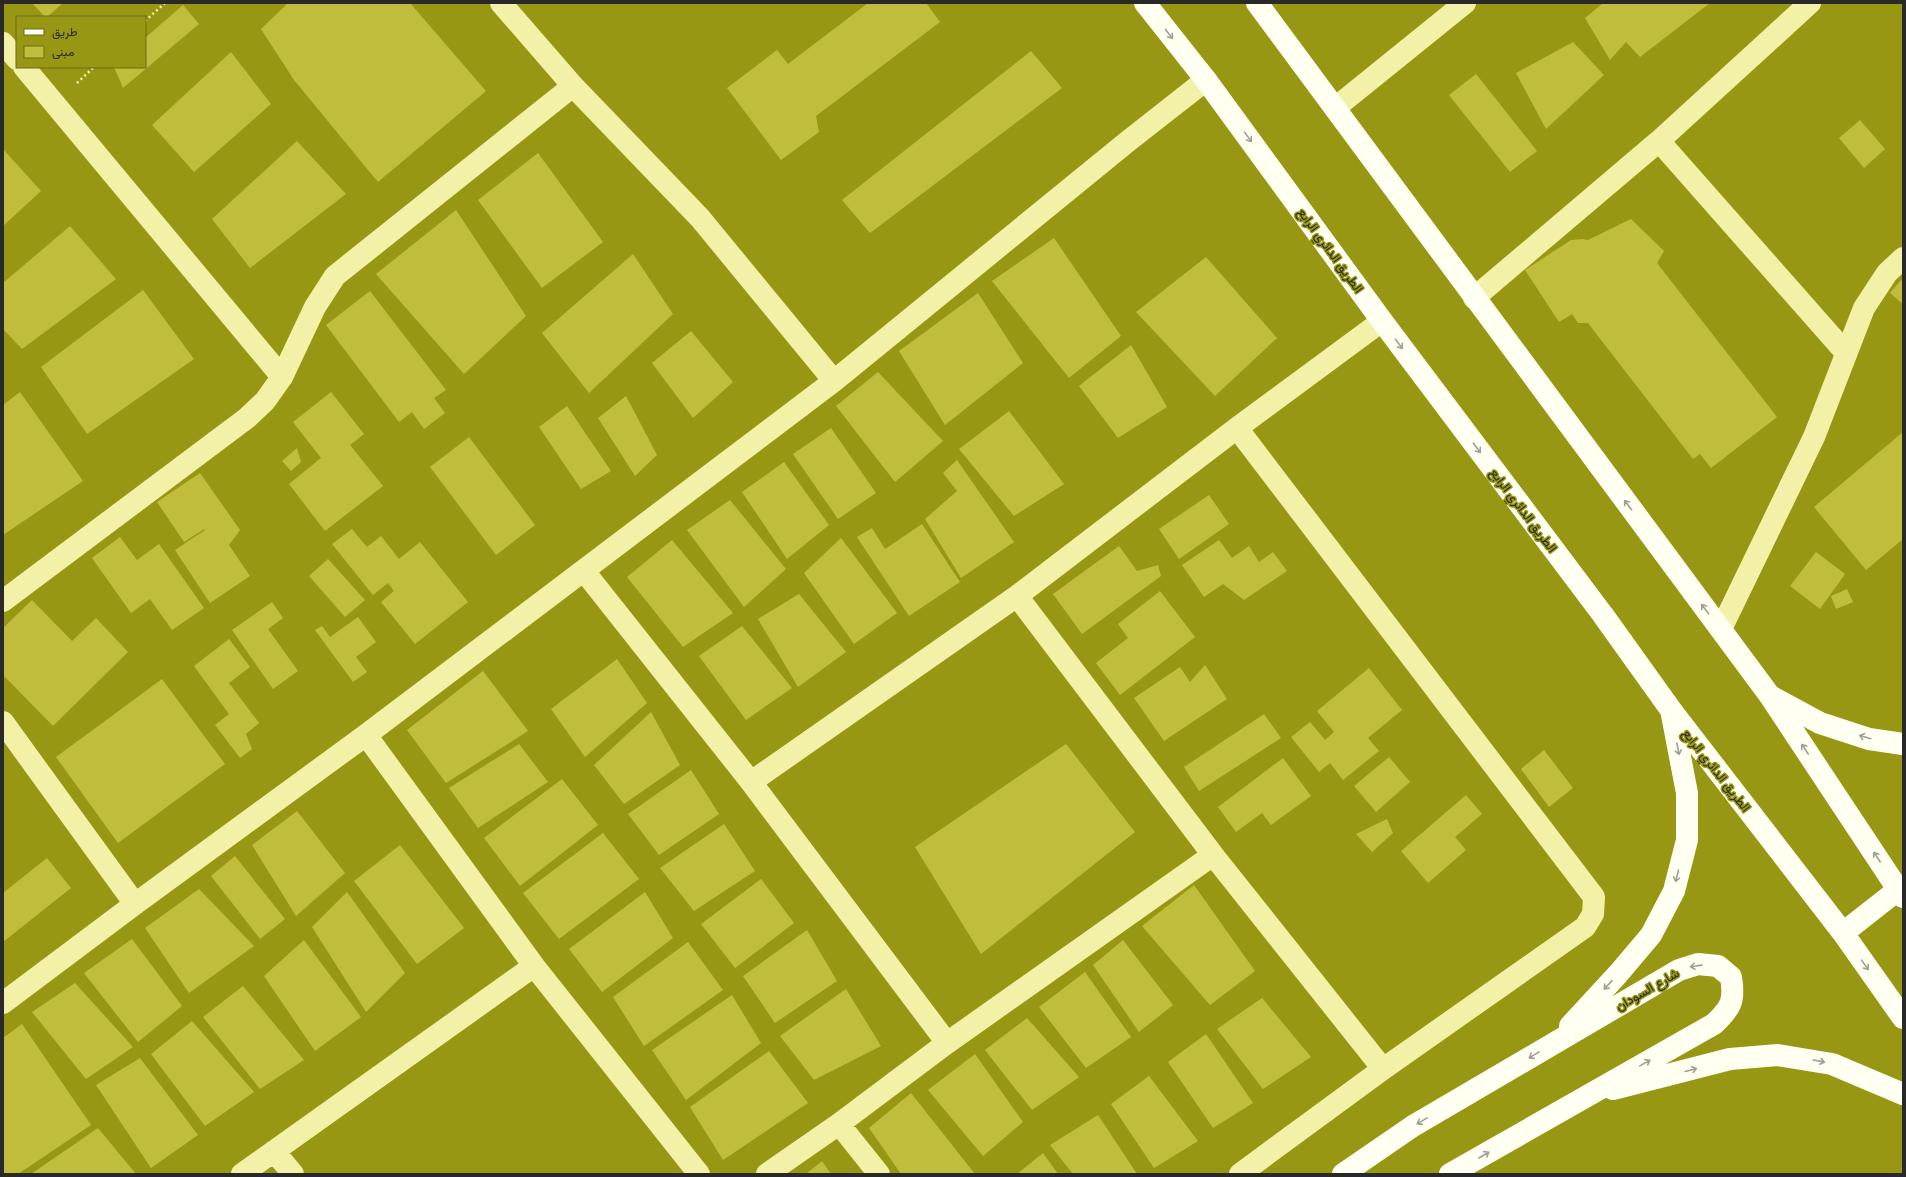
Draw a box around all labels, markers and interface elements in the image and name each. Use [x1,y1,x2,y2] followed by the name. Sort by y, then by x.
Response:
[16,16,146,68] legend
[52,24,78,40] text: طريق
[1165,28,1174,39] one-way arrow
[52,44,74,60] text: مبنى
[1244,132,1252,143] one-way arrow
[1292,204,1367,297] street label: الطريق الدائري الرابع
[1395,338,1404,349] one-way arrow
[1473,442,1482,453] one-way arrow
[1485,465,1561,557] street label: الطريق الدائري الرابع
[1624,499,1632,510] one-way arrow
[1701,604,1710,615] one-way arrow
[1677,725,1754,817] street label: الطريق الدائري الرابع
[1858,733,1871,740] one-way arrow
[1675,742,1683,755] one-way arrow
[1801,744,1809,755] one-way arrow
[1873,852,1881,863] one-way arrow
[1673,870,1681,883] one-way arrow
[1861,959,1869,970] one-way arrow
[1690,962,1703,970] one-way arrow
[1612,964,1683,1015] street label: شارع السودان
[1604,979,1613,989] one-way arrow
[1528,1051,1540,1059] one-way arrow
[1639,1058,1651,1066] one-way arrow
[1812,1058,1825,1066] one-way arrow
[1684,1065,1697,1073] one-way arrow
[1416,1118,1428,1126] one-way arrow
[1478,1150,1490,1158] one-way arrow

